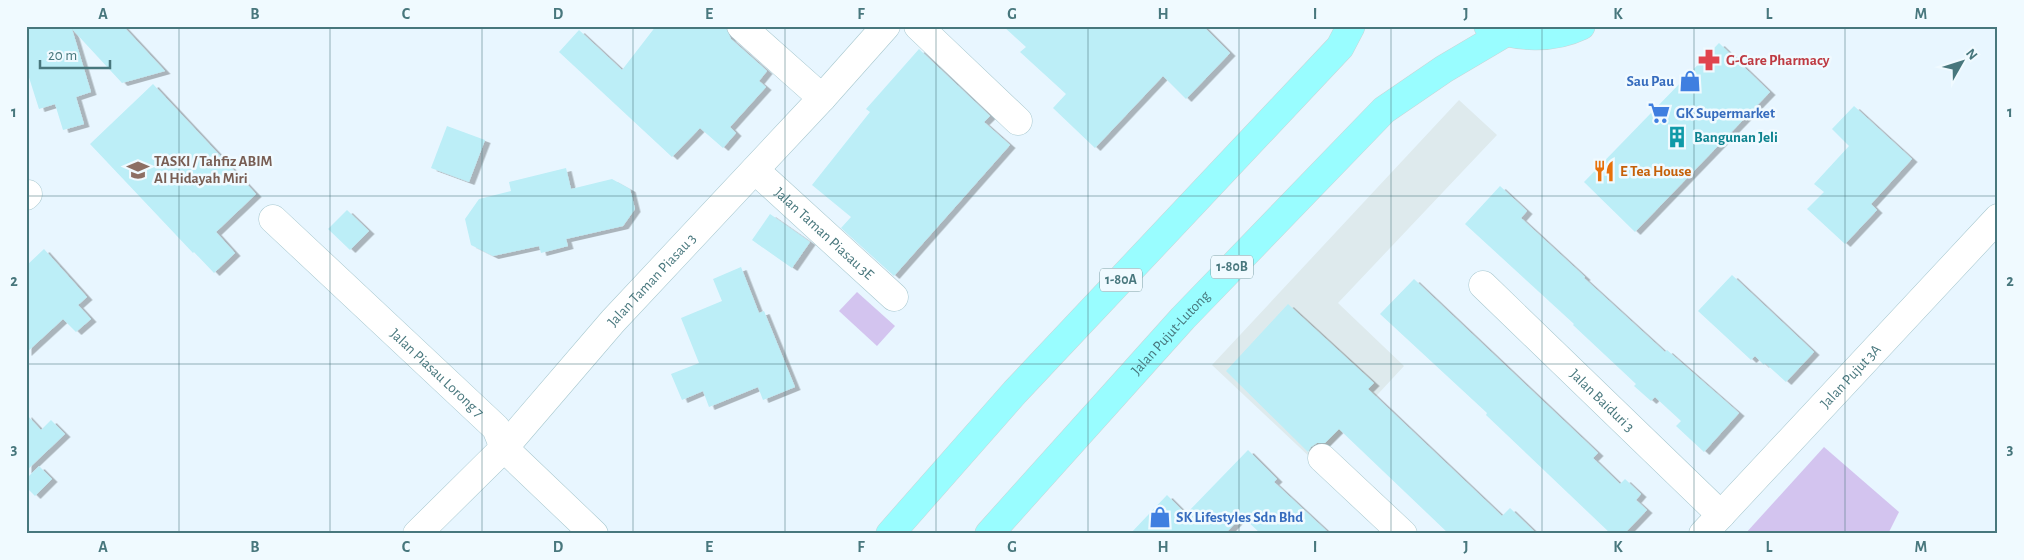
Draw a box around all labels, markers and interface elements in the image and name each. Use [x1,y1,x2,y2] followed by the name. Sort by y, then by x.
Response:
[98,6,108,22] text: A
[250,6,260,22] text: B
[402,6,411,22] text: C
[553,6,564,22] text: D
[705,6,713,22] text: E
[857,6,865,22] text: F
[1007,6,1017,22] text: G
[1157,6,1169,22] text: H
[1313,6,1317,22] text: I
[1463,6,1469,22] text: J
[1613,6,1623,22] text: K
[1766,6,1773,22] text: L
[1915,6,1927,22] text: M
[40,38,110,70] scale bar
[1936,38,1986,88] north arrow
[1963,46,1980,63] text: N
[1696,47,1722,73] pharmacy icon: G-Care Pharmacy
[48,48,77,63] text: 20 m
[1726,53,1830,68] place label: G-Care Pharmacy
[1677,68,1703,94] shop icon: Sau Pau
[1626,74,1674,89] place label: Sau Pau
[1646,100,1672,126] supermarket icon: GK Supermarket
[11,104,17,120] text: 1
[2007,104,2013,120] text: 1
[1676,106,1775,121] place label: GK Supermarket
[1664,124,1690,150] building icon: Bangunan Jeli
[1694,130,1778,145] place label: Bangunan Jeli
[154,154,273,186] place label: TASKI / Tahfiz ABIM Al Hidayah Miri
[125,157,151,183] school or university icon: TASKI / Tahfiz ABIM Al Hidayah Miri
[1591,158,1617,184] restaurant icon: E Tea House
[1620,164,1691,179] place label: E Tea House
[772,184,877,282] street label: Jalan Taman Piasau 3E
[604,230,698,329] street label: Jalan Taman Piasau 3
[1211,256,1253,278] road number: 1-80B
[1100,268,1142,292] road number: 1-80A
[10,273,18,289] text: 2
[2006,273,2014,289] text: 2
[1128,287,1213,378] street label: Jalan Pujut-Lutong
[387,326,487,420] street label: Jalan Piasau Lorong 7
[1817,341,1884,411] street label: Jalan Pujut 3A
[1567,366,1637,435] street label: Jalan Baiduri 3
[11,441,18,457] text: 3
[2007,441,2014,457] text: 3
[1147,504,1173,530] shop icon: SK Lifestyles Sdn Bhd
[1176,510,1303,525] place label: SK Lifestyles Sdn Bhd
[98,539,108,555] text: A
[250,539,260,555] text: B
[402,539,411,555] text: C
[553,539,564,555] text: D
[705,539,713,555] text: E
[857,539,865,555] text: F
[1007,539,1017,555] text: G
[1157,539,1169,555] text: H
[1313,539,1317,555] text: I
[1463,539,1469,555] text: J
[1613,539,1623,555] text: K
[1766,539,1773,555] text: L
[1915,539,1927,555] text: M

